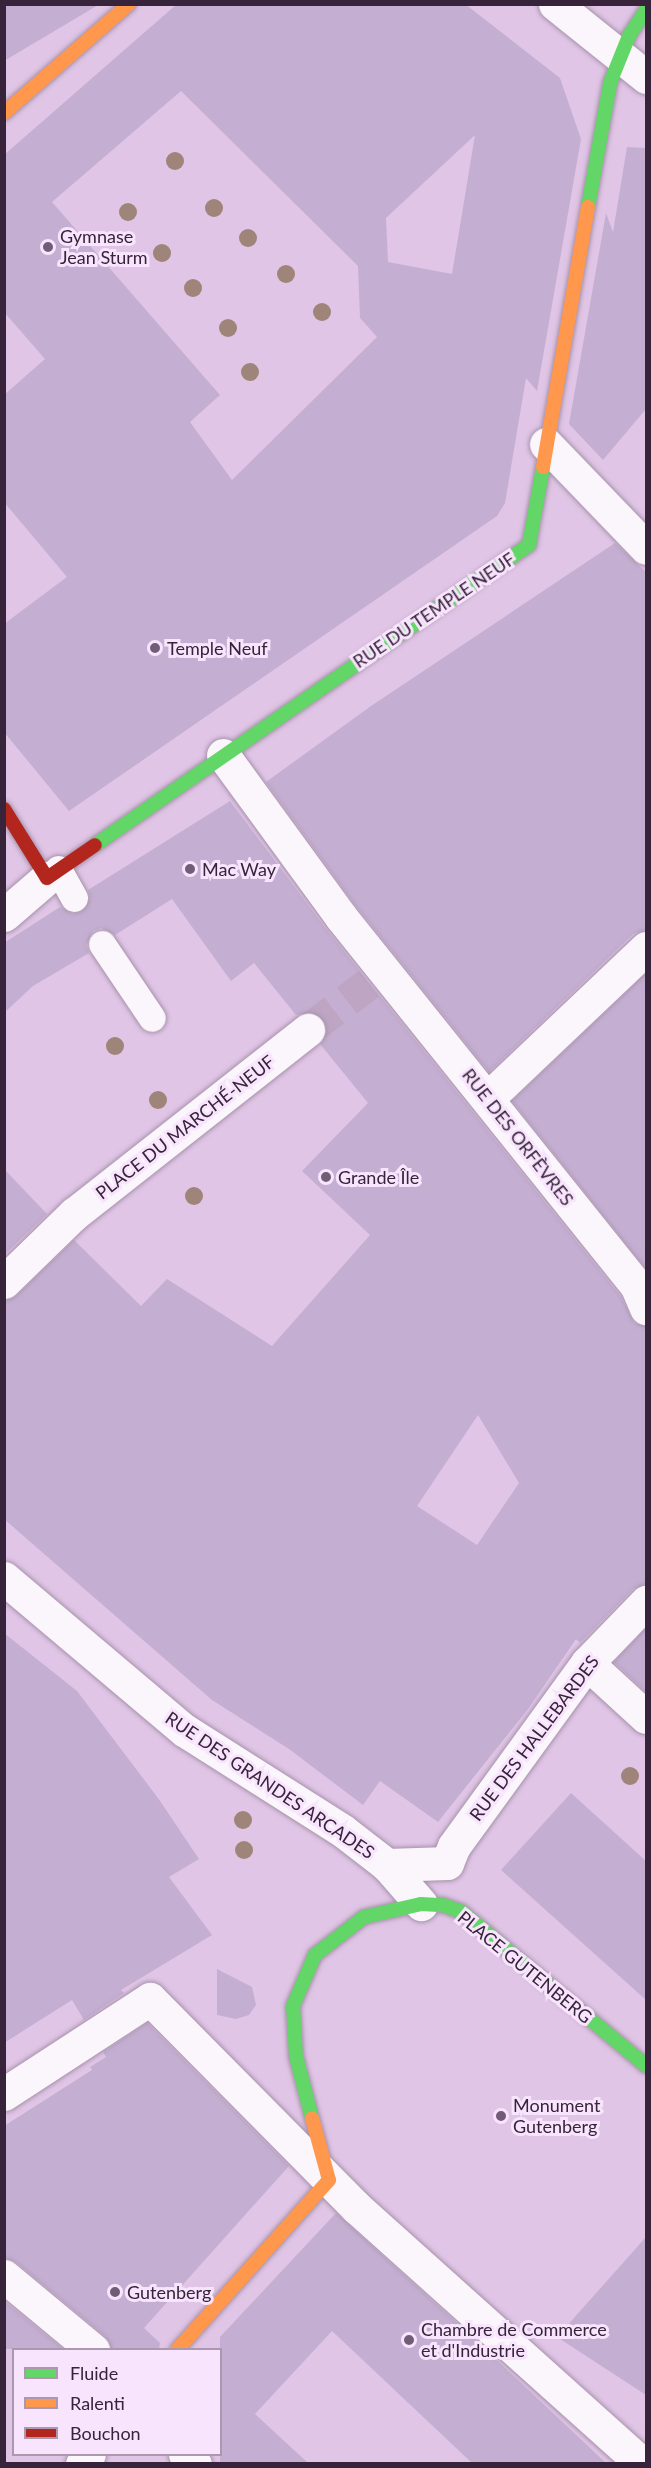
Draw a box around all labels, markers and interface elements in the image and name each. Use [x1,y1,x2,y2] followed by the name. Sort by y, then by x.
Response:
[60,226,148,268] place label: Gymnase Jean Sturm
[41,240,55,254] marker: Gymnase Jean Sturm
[349,548,519,672] street label: RUE DU TEMPLE NEUF
[167,637,268,659] place label: Temple Neuf
[148,641,162,655] marker: Temple Neuf
[202,858,276,880] place label: Mac Way
[183,862,197,876] marker: Mac Way
[91,1050,279,1204] street label: PLACE DU MARCHÉ-NEUF
[458,1064,578,1210] street label: RUE DES ORFÈVRES
[338,1166,419,1188] place label: Grande Île
[319,1170,333,1184] marker: Grande Île
[465,1651,603,1825] street label: RUE DES HALLEBARDES
[161,1707,379,1863] street label: RUE DES GRANDES ARCADES
[454,1906,596,2028] street label: PLACE GUTENBERG
[513,2095,600,2138] place label: Monument Gutenberg
[494,2109,508,2123] marker: Monument Gutenberg
[127,2281,211,2303] place label: Gutenberg
[108,2285,122,2299] marker: Gutenberg
[421,2319,607,2362] place label: Chambre de Commerce et d'Industrie
[402,2333,416,2347] marker: Chambre de Commerce et d'Industrie
[12,2348,222,2456] legend
[70,2362,118,2384] text: Fluide
[70,2392,125,2414] text: Ralenti
[70,2422,141,2444] text: Bouchon

